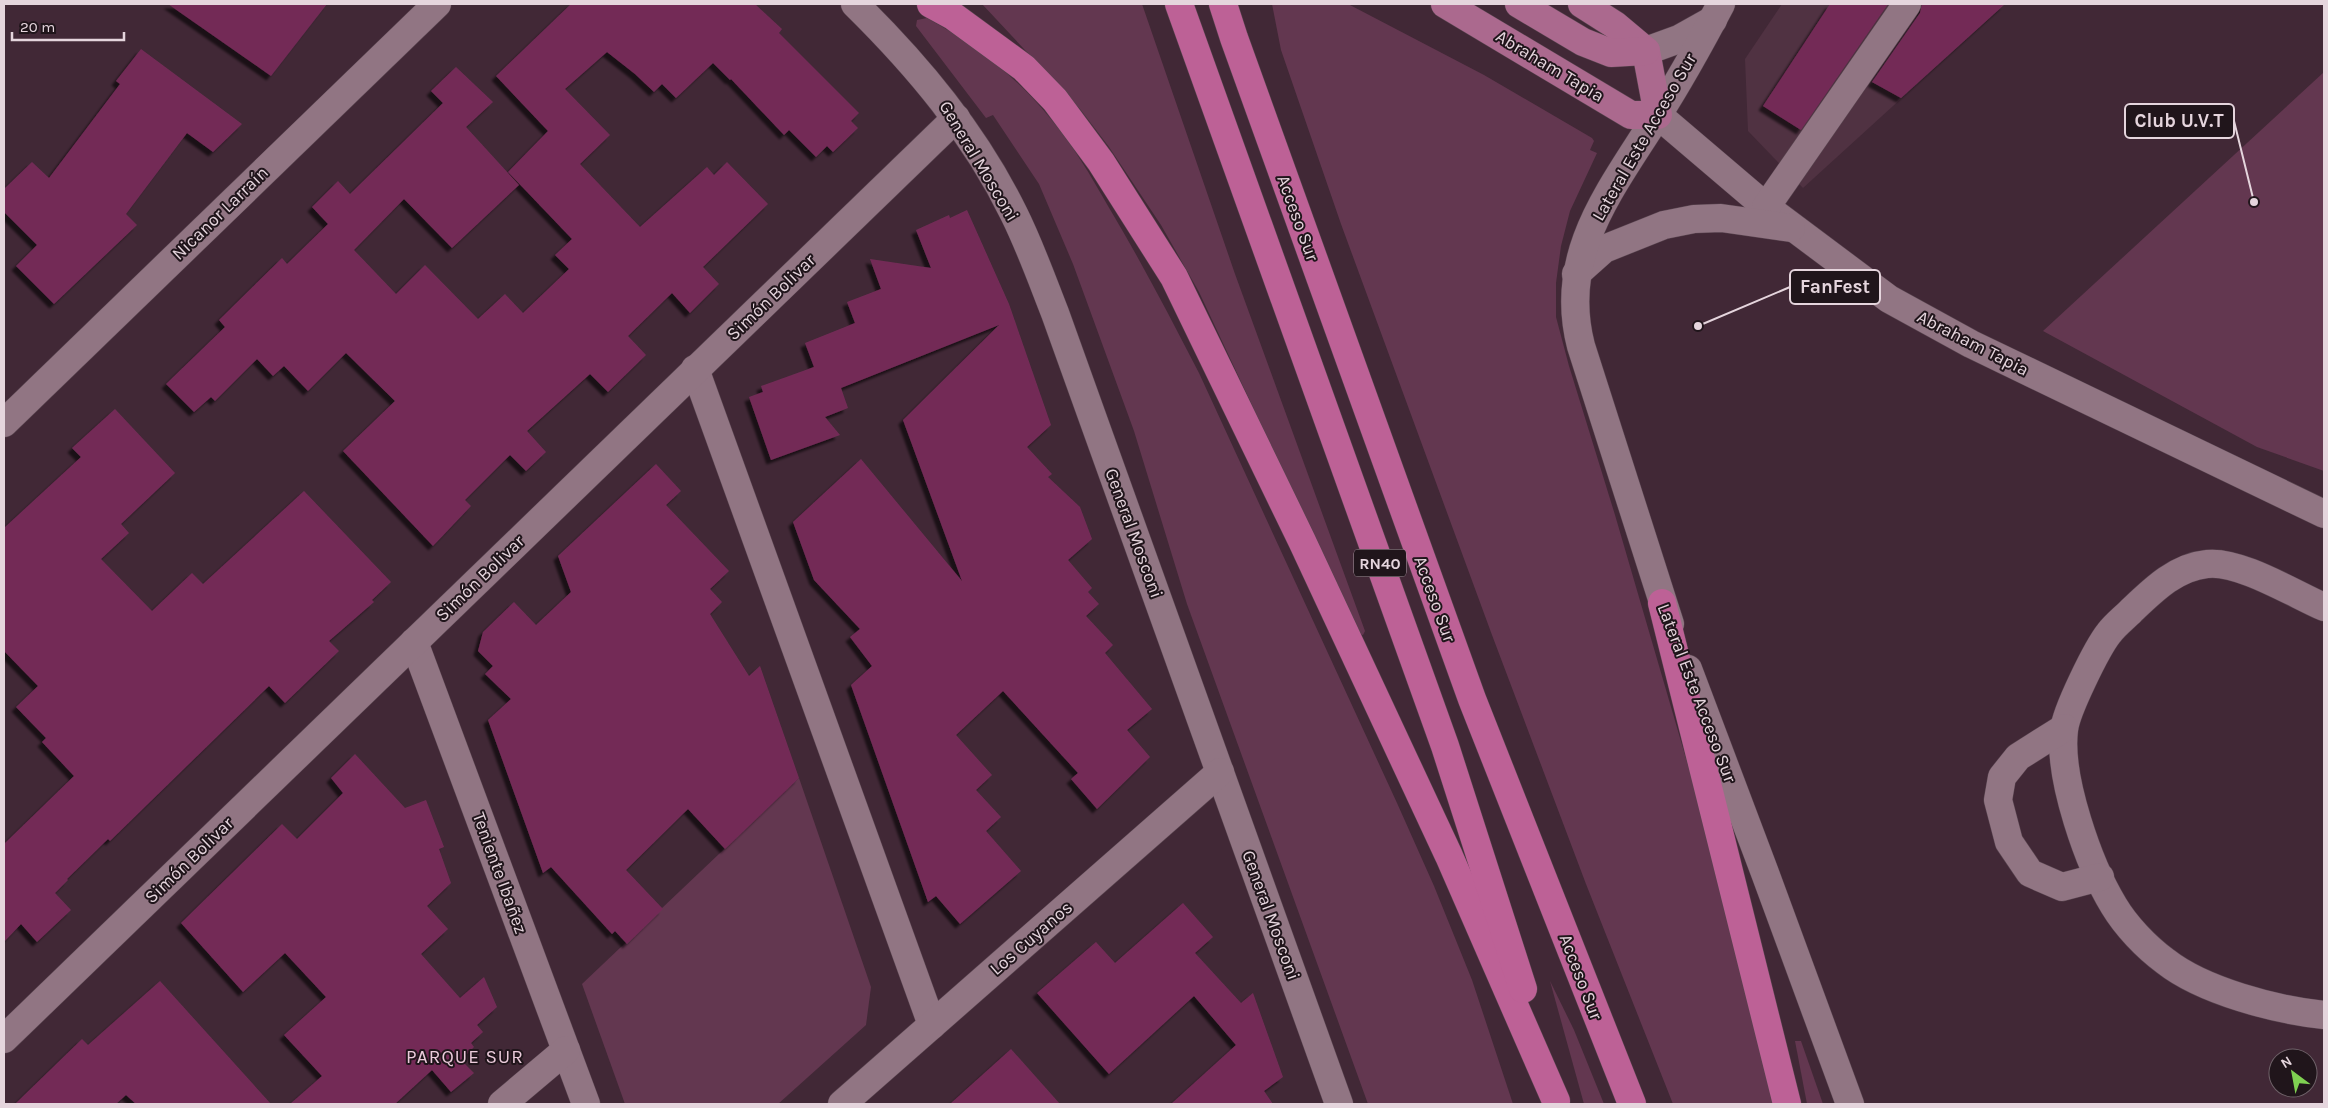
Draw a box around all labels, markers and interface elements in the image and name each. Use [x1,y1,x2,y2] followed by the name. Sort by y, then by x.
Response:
[12,10,125,42] scale bar
[20,18,55,36] text: 20 m
[1492,25,1608,107] street label: Abraham Tapia
[1587,49,1701,225] street label: Lateral Este Acceso Sur
[934,97,1024,225] street label: General Mosconi
[2125,104,2234,138] callout: Club U.V.T
[2134,110,2224,132] text: Club U.V.T
[167,161,273,265] street label: Nicanor Larraín
[1272,172,1324,265] street label: Acceso Sur
[722,249,820,345] street label: Simón Bolivar
[1790,270,1880,304] callout: FanFest
[1800,276,1870,298] text: FanFest
[1913,305,2033,381] street label: Abraham Tapia
[1100,465,1168,601] street label: General Mosconi
[431,530,529,626] street label: Simón Bolivar
[1354,550,1406,576] road number: RN40
[1409,553,1461,646] street label: Acceso Sur
[1653,600,1741,786] street label: Lateral Este Acceso Sur
[468,809,532,937] street label: Teniente Ibañez
[140,812,238,908] street label: Simón Bolivar
[1237,847,1305,983] street label: General Mosconi
[985,896,1077,980] street label: Los Cuyanos
[1555,931,1608,1023] street label: Acceso Sur
[406,1046,524,1068] district label: PARQUE SUR
[2268,1048,2318,1098] north arrow
[2278,1053,2295,1072] text: N

